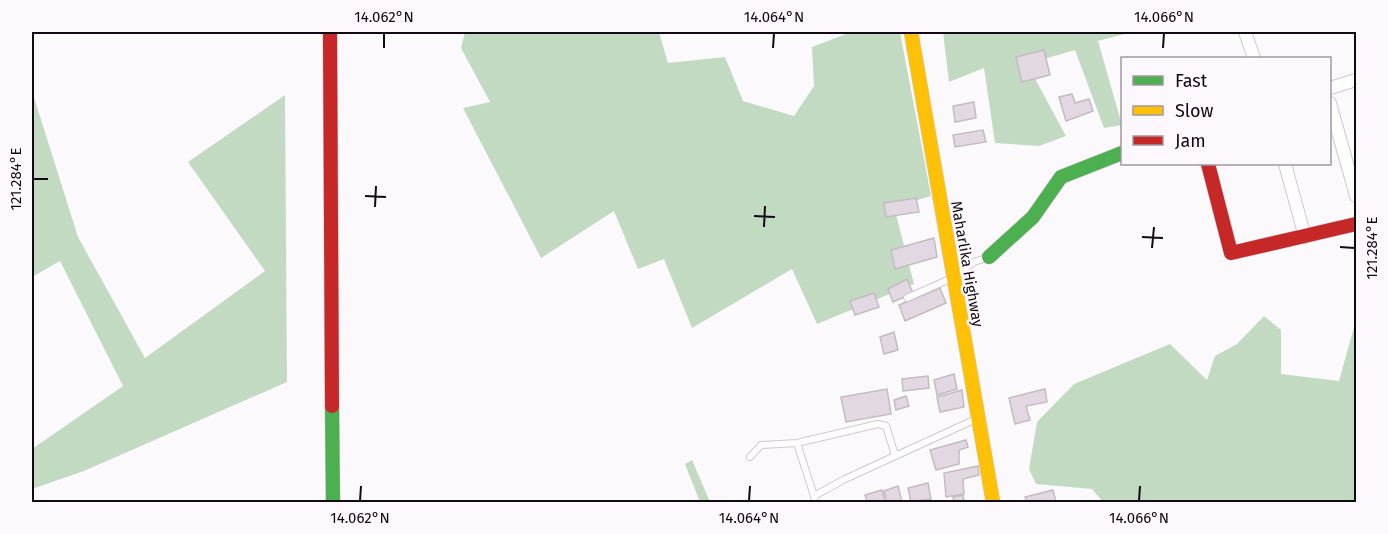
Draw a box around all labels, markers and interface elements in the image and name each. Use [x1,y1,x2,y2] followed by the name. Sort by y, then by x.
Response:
[354,8,414,26] text: 14.062°N
[744,8,804,26] text: 14.064°N
[1134,8,1194,26] text: 14.066°N
[1121,57,1331,165] legend
[1175,70,1208,92] text: Fast
[1175,100,1214,122] text: Slow
[1175,130,1206,152] text: Jam
[7,147,25,211] text: 121.284°E
[947,200,987,329] street label: Maharlika Highway
[1363,216,1381,280] text: 121.284°E
[330,509,390,527] text: 14.062°N
[719,509,779,527] text: 14.064°N
[1109,509,1169,527] text: 14.066°N

